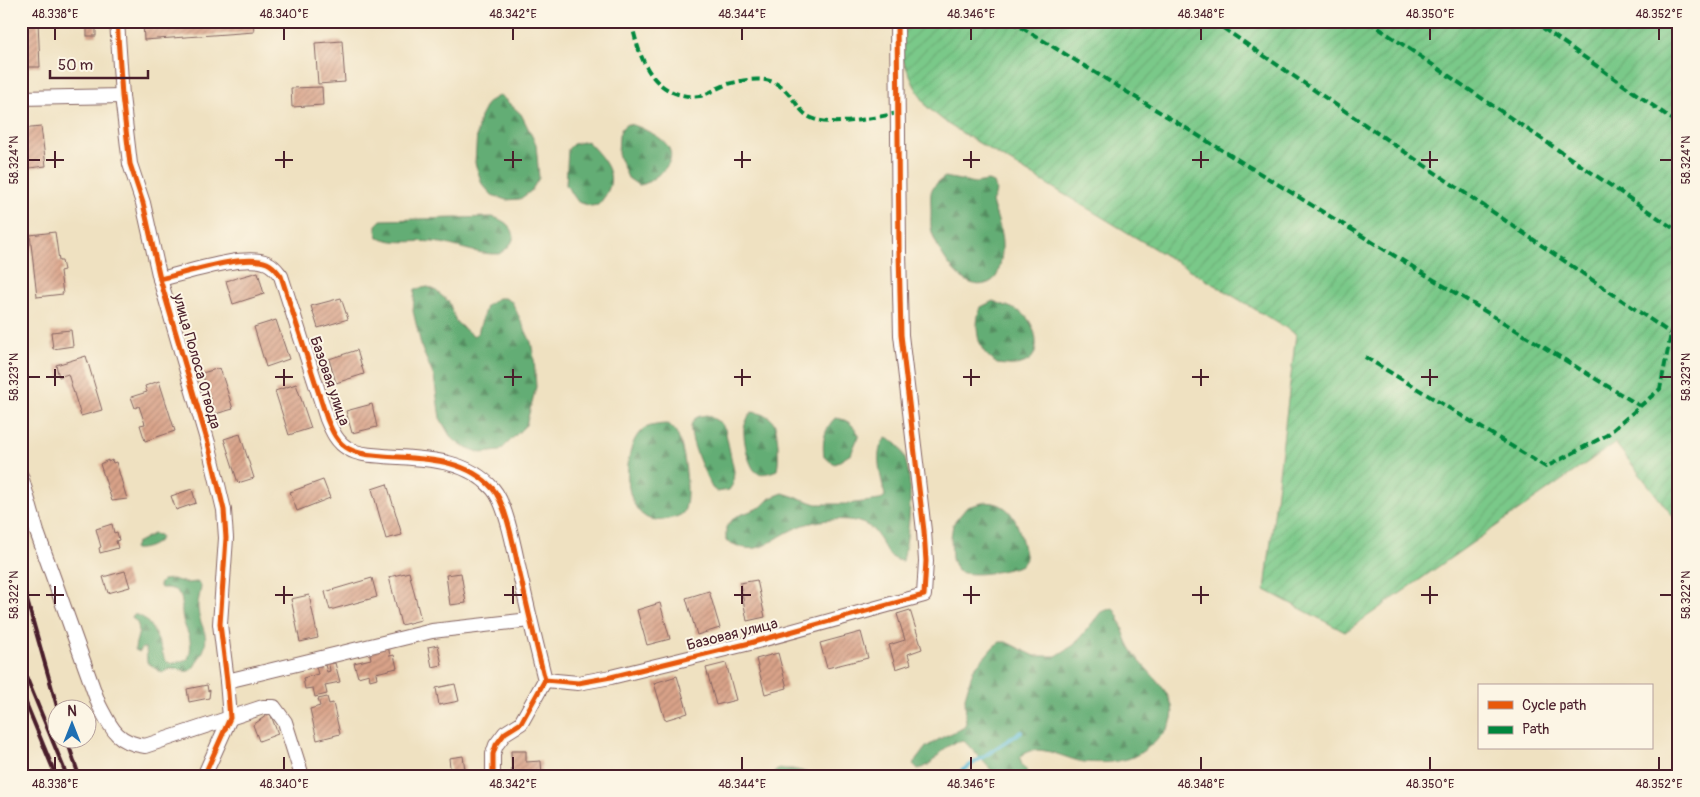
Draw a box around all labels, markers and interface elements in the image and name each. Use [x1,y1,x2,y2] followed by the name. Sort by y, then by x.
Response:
[32,7,78,22] text: 48.338°E
[260,7,308,22] text: 48.340°E
[489,7,537,22] text: 48.342°E
[718,7,766,22] text: 48.344°E
[947,7,995,22] text: 48.346°E
[1178,7,1224,22] text: 48.348°E
[1406,7,1454,22] text: 48.350°E
[1635,7,1683,22] text: 48.352°E
[50,48,148,80] scale bar
[58,56,93,75] text: 50 m
[7,136,22,184] text: 58.324°N
[1679,136,1694,184] text: 58.324°N
[168,290,225,431] street label: улица Полоса Отвода
[305,334,354,428] street label: Базовая улица
[7,353,22,401] text: 58.323°N
[1679,353,1694,401] text: 58.323°N
[7,571,22,619] text: 58.322°N
[1679,571,1694,619] text: 58.322°N
[685,614,780,655] street label: Базовая улица
[1478,684,1652,750] legend
[1522,696,1586,715] text: Cycle path
[48,700,98,750] north arrow
[67,703,77,720] text: N
[1522,720,1549,739] text: Path
[32,777,78,792] text: 48.338°E
[260,777,308,792] text: 48.340°E
[489,777,537,792] text: 48.342°E
[718,777,766,792] text: 48.344°E
[947,777,995,792] text: 48.346°E
[1178,777,1224,792] text: 48.348°E
[1406,777,1454,792] text: 48.350°E
[1635,777,1683,792] text: 48.352°E

